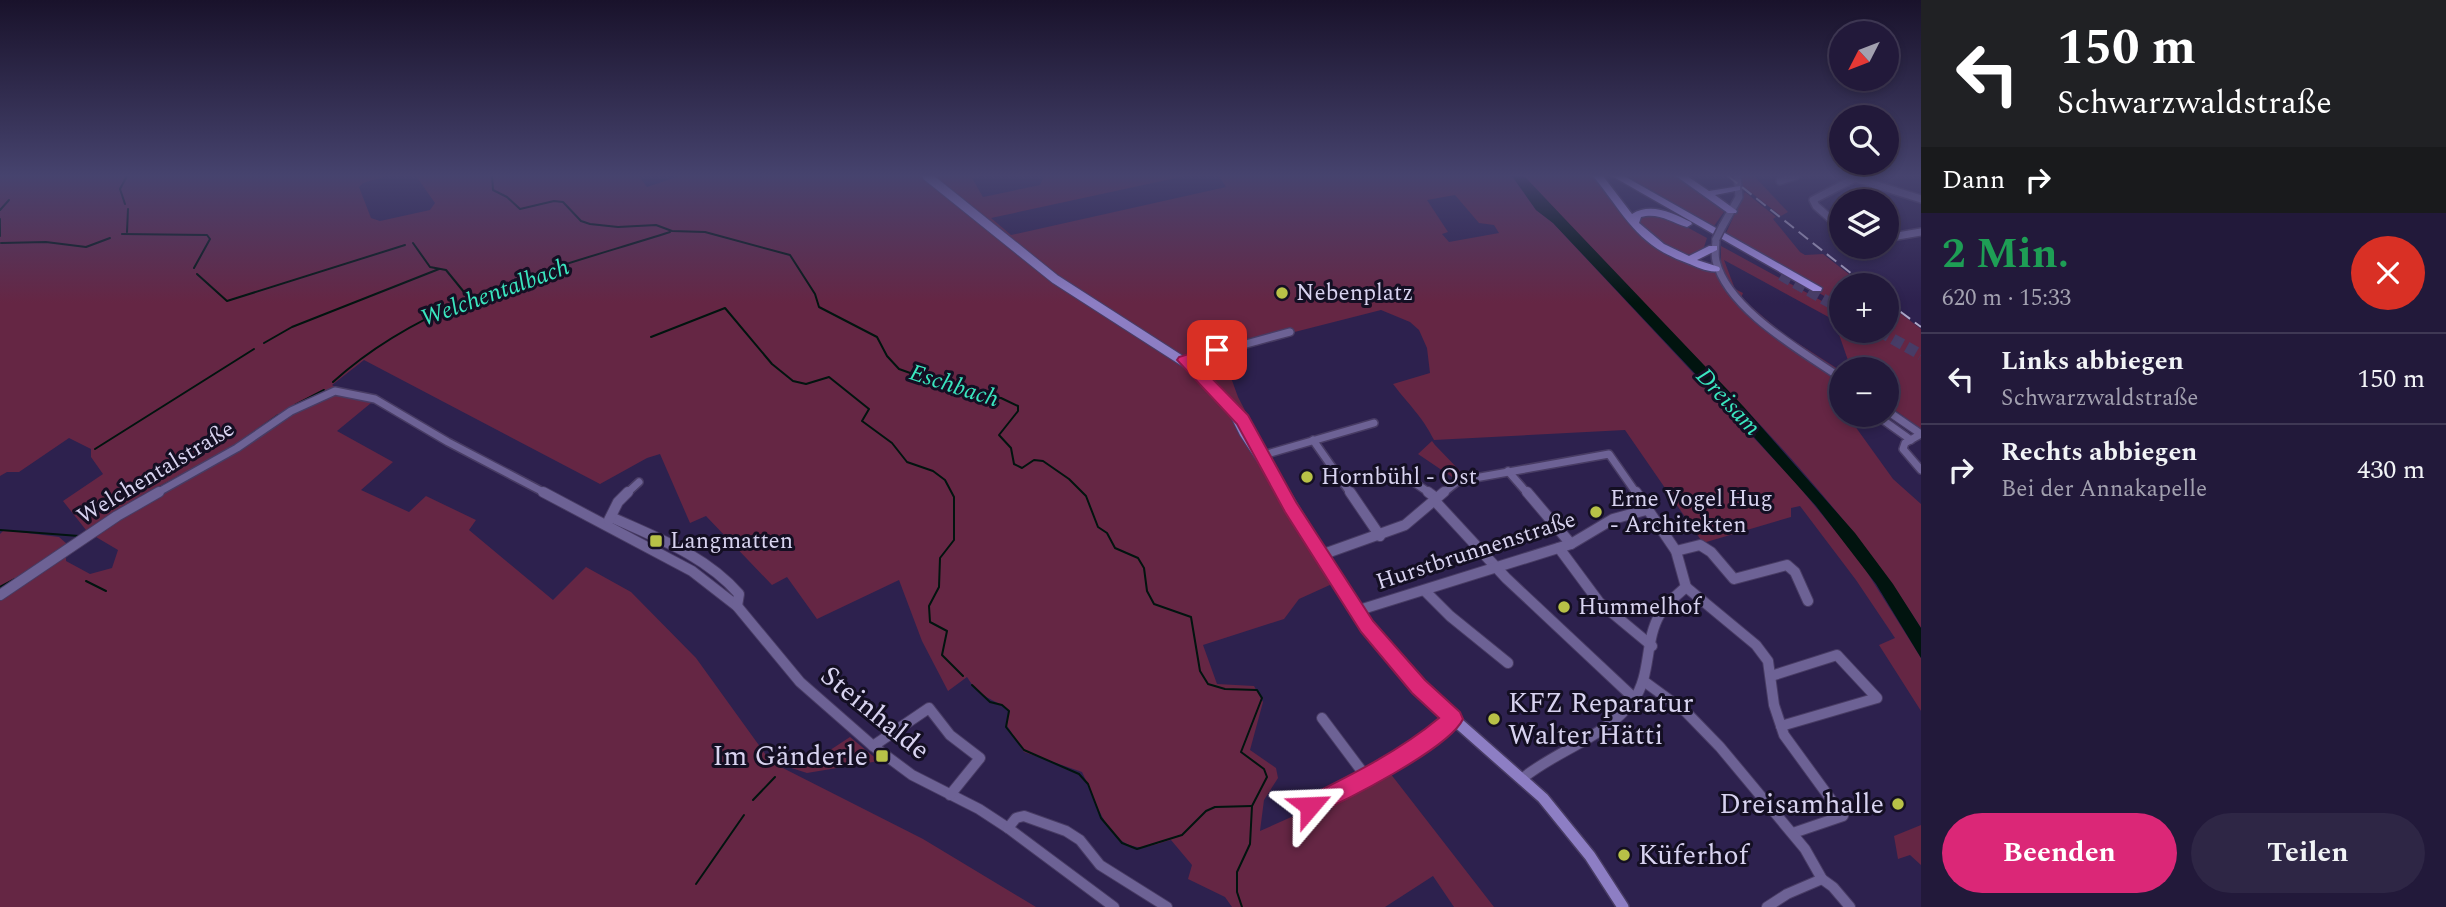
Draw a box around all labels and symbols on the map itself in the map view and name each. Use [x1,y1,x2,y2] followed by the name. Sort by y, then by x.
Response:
[1829,21,1899,91] north arrow
[415,249,575,337] water label: Welchentalbach
[1296,276,1413,311] place label: Nebenplatz
[1274,285,1290,301] marker: Nebenplatz
[1187,320,1247,380] pin
[905,355,1003,417] water label: Eschbach
[1687,360,1769,445] water label: Dreisam
[70,412,242,534] street label: Welchentalstraße
[1321,460,1477,495] place label: Hornbühl - Ost
[1299,469,1315,485] marker: Hornbühl - Ost
[1610,482,1773,543] place label: Erne Vogel Hug - Architekten
[1371,502,1581,600] street label: Hurstbrunnenstraße
[1588,504,1604,520] marker: Erne Vogel Hug - Architekten
[670,524,793,559] place label: Langmatten
[648,533,664,549] marker: Langmatten
[1578,590,1703,625] place label: Hummelhof
[1556,599,1572,615] marker: Hummelhof
[811,655,939,771] street label: Steinhalde
[1508,682,1694,757] place label: KFZ Reparatur Walter Hätti
[1486,711,1502,727] marker: KFZ Reparatur Walter Hätti
[712,735,868,778] place label: Im Gänderle
[874,748,890,764] marker: Im Gänderle
[1273,769,1347,843] position arrow
[1719,783,1884,826] place label: Dreisamhalle
[1890,796,1906,812] marker: Dreisamhalle
[1638,834,1751,877] place label: Küferhof
[1616,847,1632,863] marker: Küferhof

